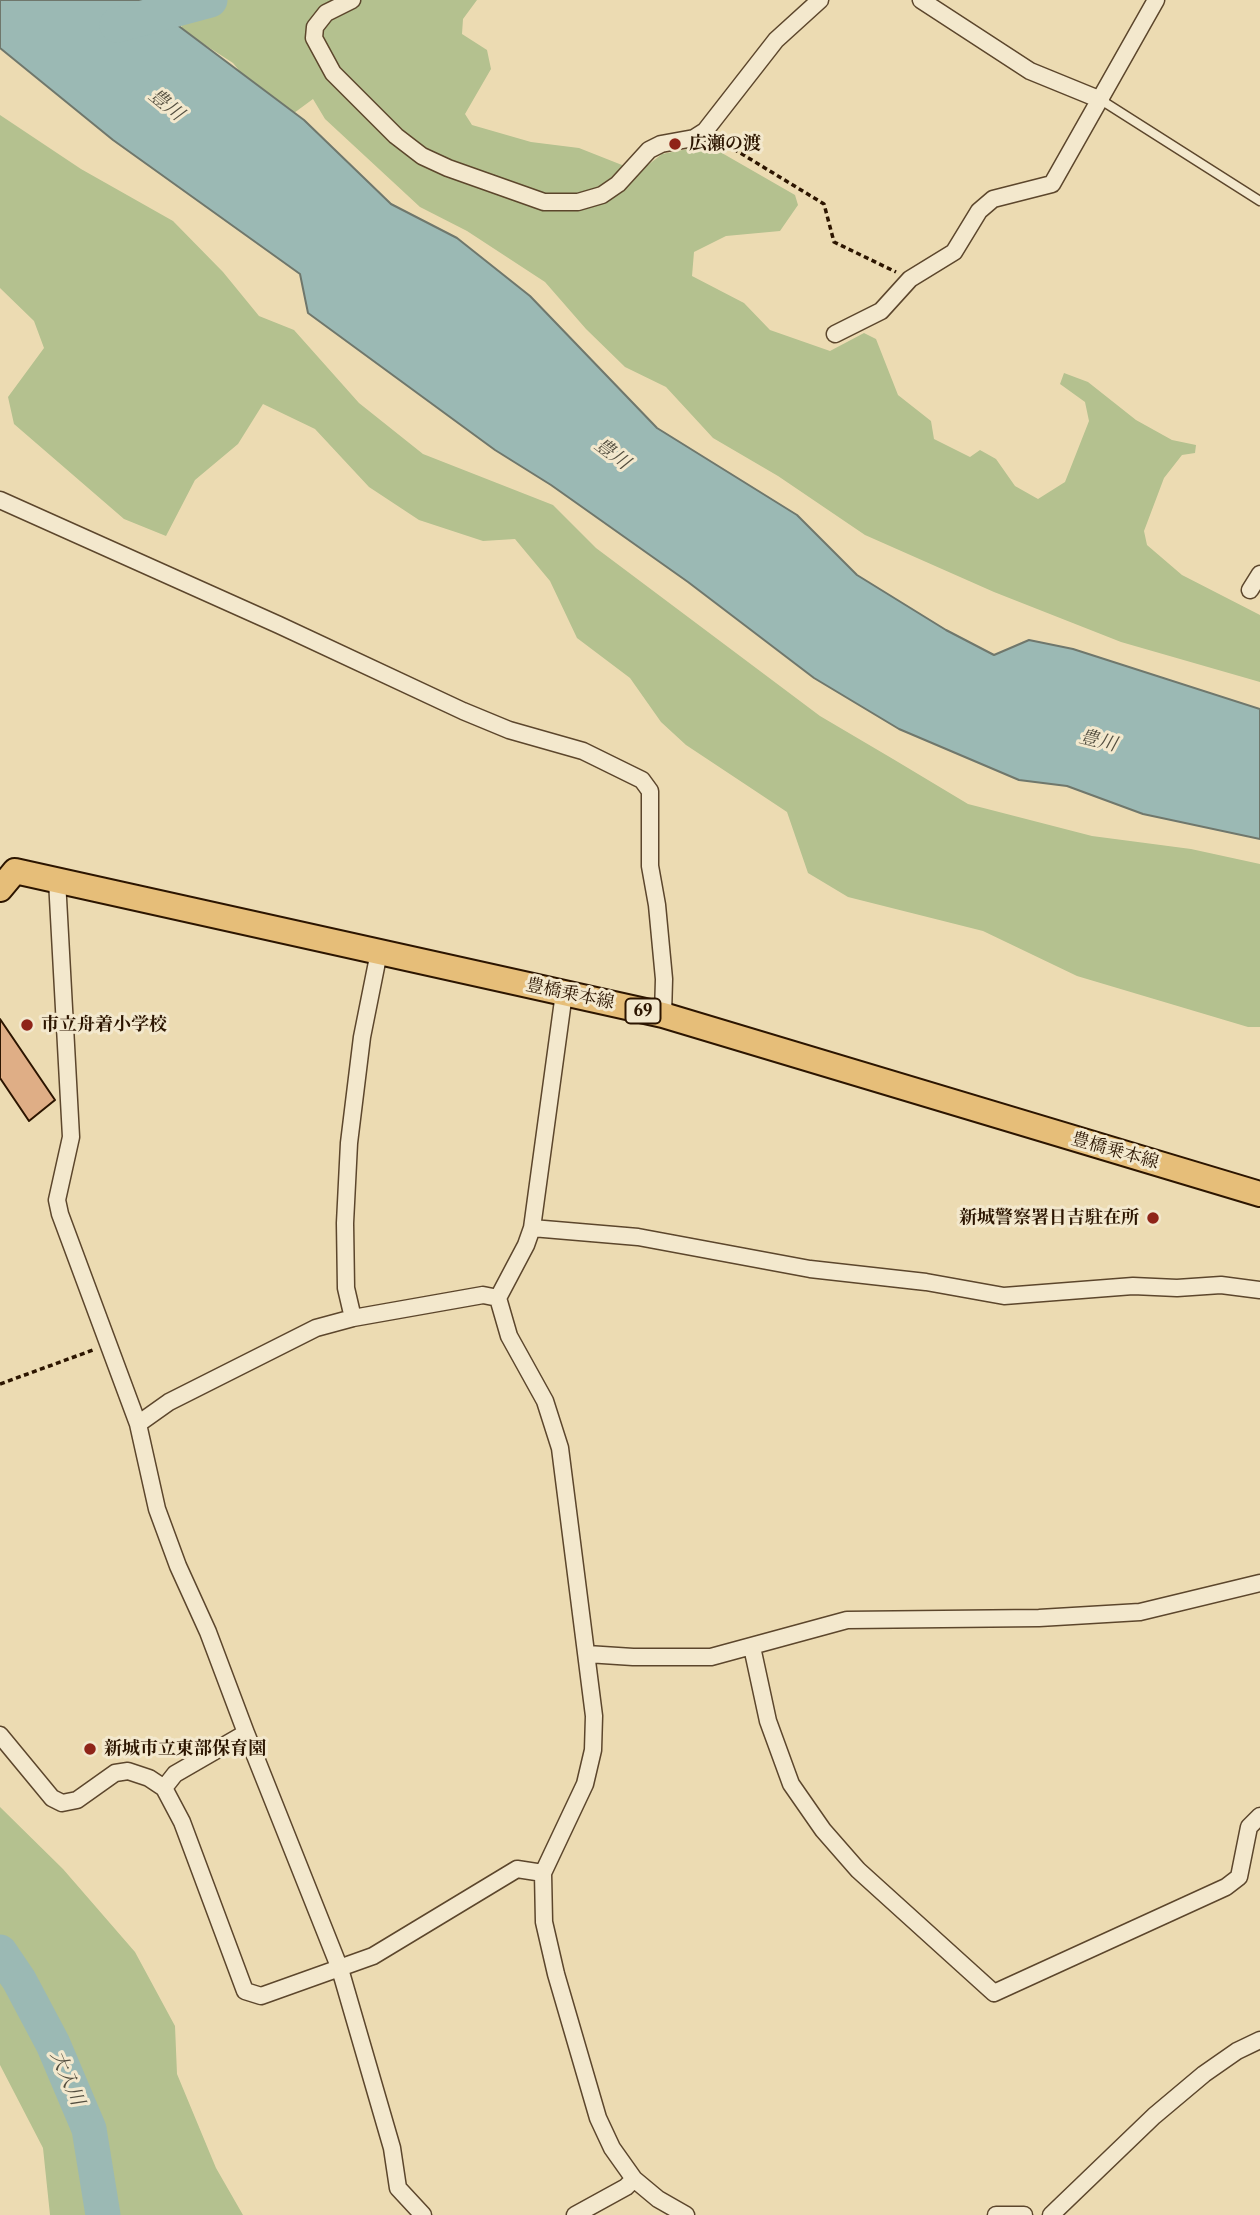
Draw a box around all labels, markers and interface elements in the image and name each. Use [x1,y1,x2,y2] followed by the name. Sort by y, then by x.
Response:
[144,84,188,126] water label: 豊川
[689,133,761,155] place label: 広瀬の渡
[667,136,683,152] marker: 広瀬の渡
[590,433,634,475] water label: 豊川
[1077,725,1119,757] water label: 豊川
[524,974,616,1014] street label: 豊橋乗本線
[626,998,660,1023] road number: 69
[41,1014,167,1036] place label: 市立舟着小学校
[19,1017,35,1033] marker: 市立舟着小学校
[1069,1128,1161,1174] street label: 豊橋乗本線
[959,1207,1139,1229] place label: 新城警察署日吉駐在所
[1145,1210,1161,1226] marker: 新城警察署日吉駐在所
[104,1738,266,1760] place label: 新城市立東部保育園
[82,1741,98,1757] marker: 新城市立東部保育園
[45,2047,89,2109] water label: 大入川

